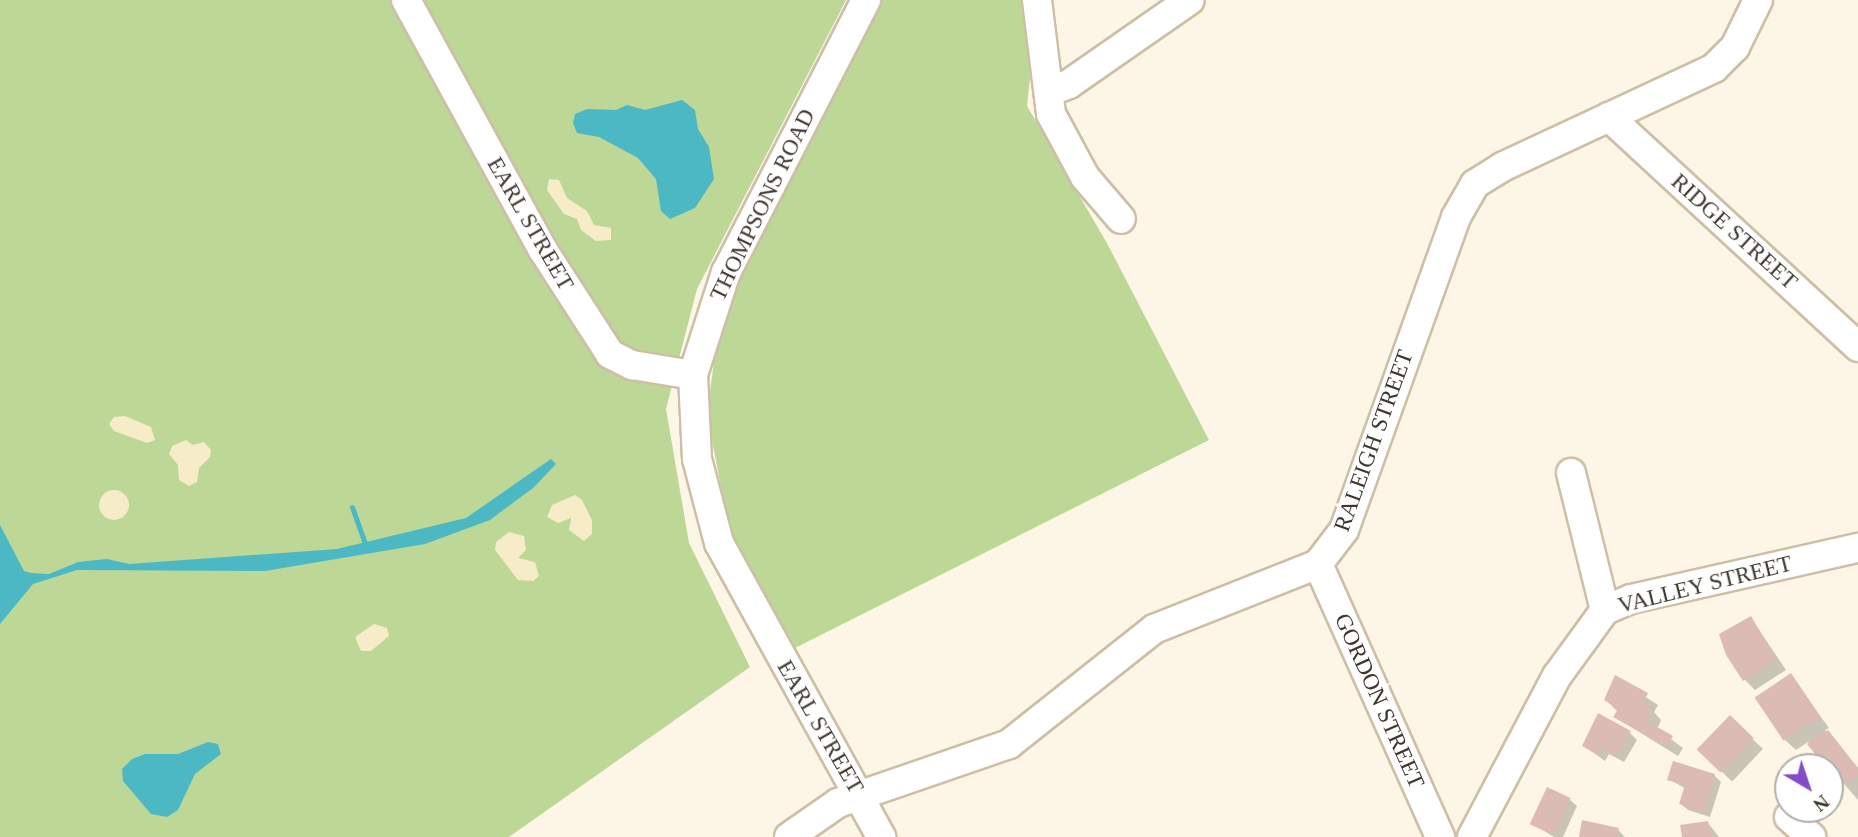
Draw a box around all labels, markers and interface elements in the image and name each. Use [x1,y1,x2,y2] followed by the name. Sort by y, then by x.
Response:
[705,104,821,306] street label: THOMPSONS ROAD
[481,152,579,296] street label: EARL STREET
[1665,168,1803,296] street label: RIDGE STREET
[1328,347,1420,535] street label: RALEIGH STREET
[1615,550,1795,620] street label: VALLEY STREET
[1328,609,1430,793] street label: GORDON STREET
[771,655,869,799] street label: EARL STREET
[1774,753,1844,823] north arrow
[1809,791,1833,816] text: N

